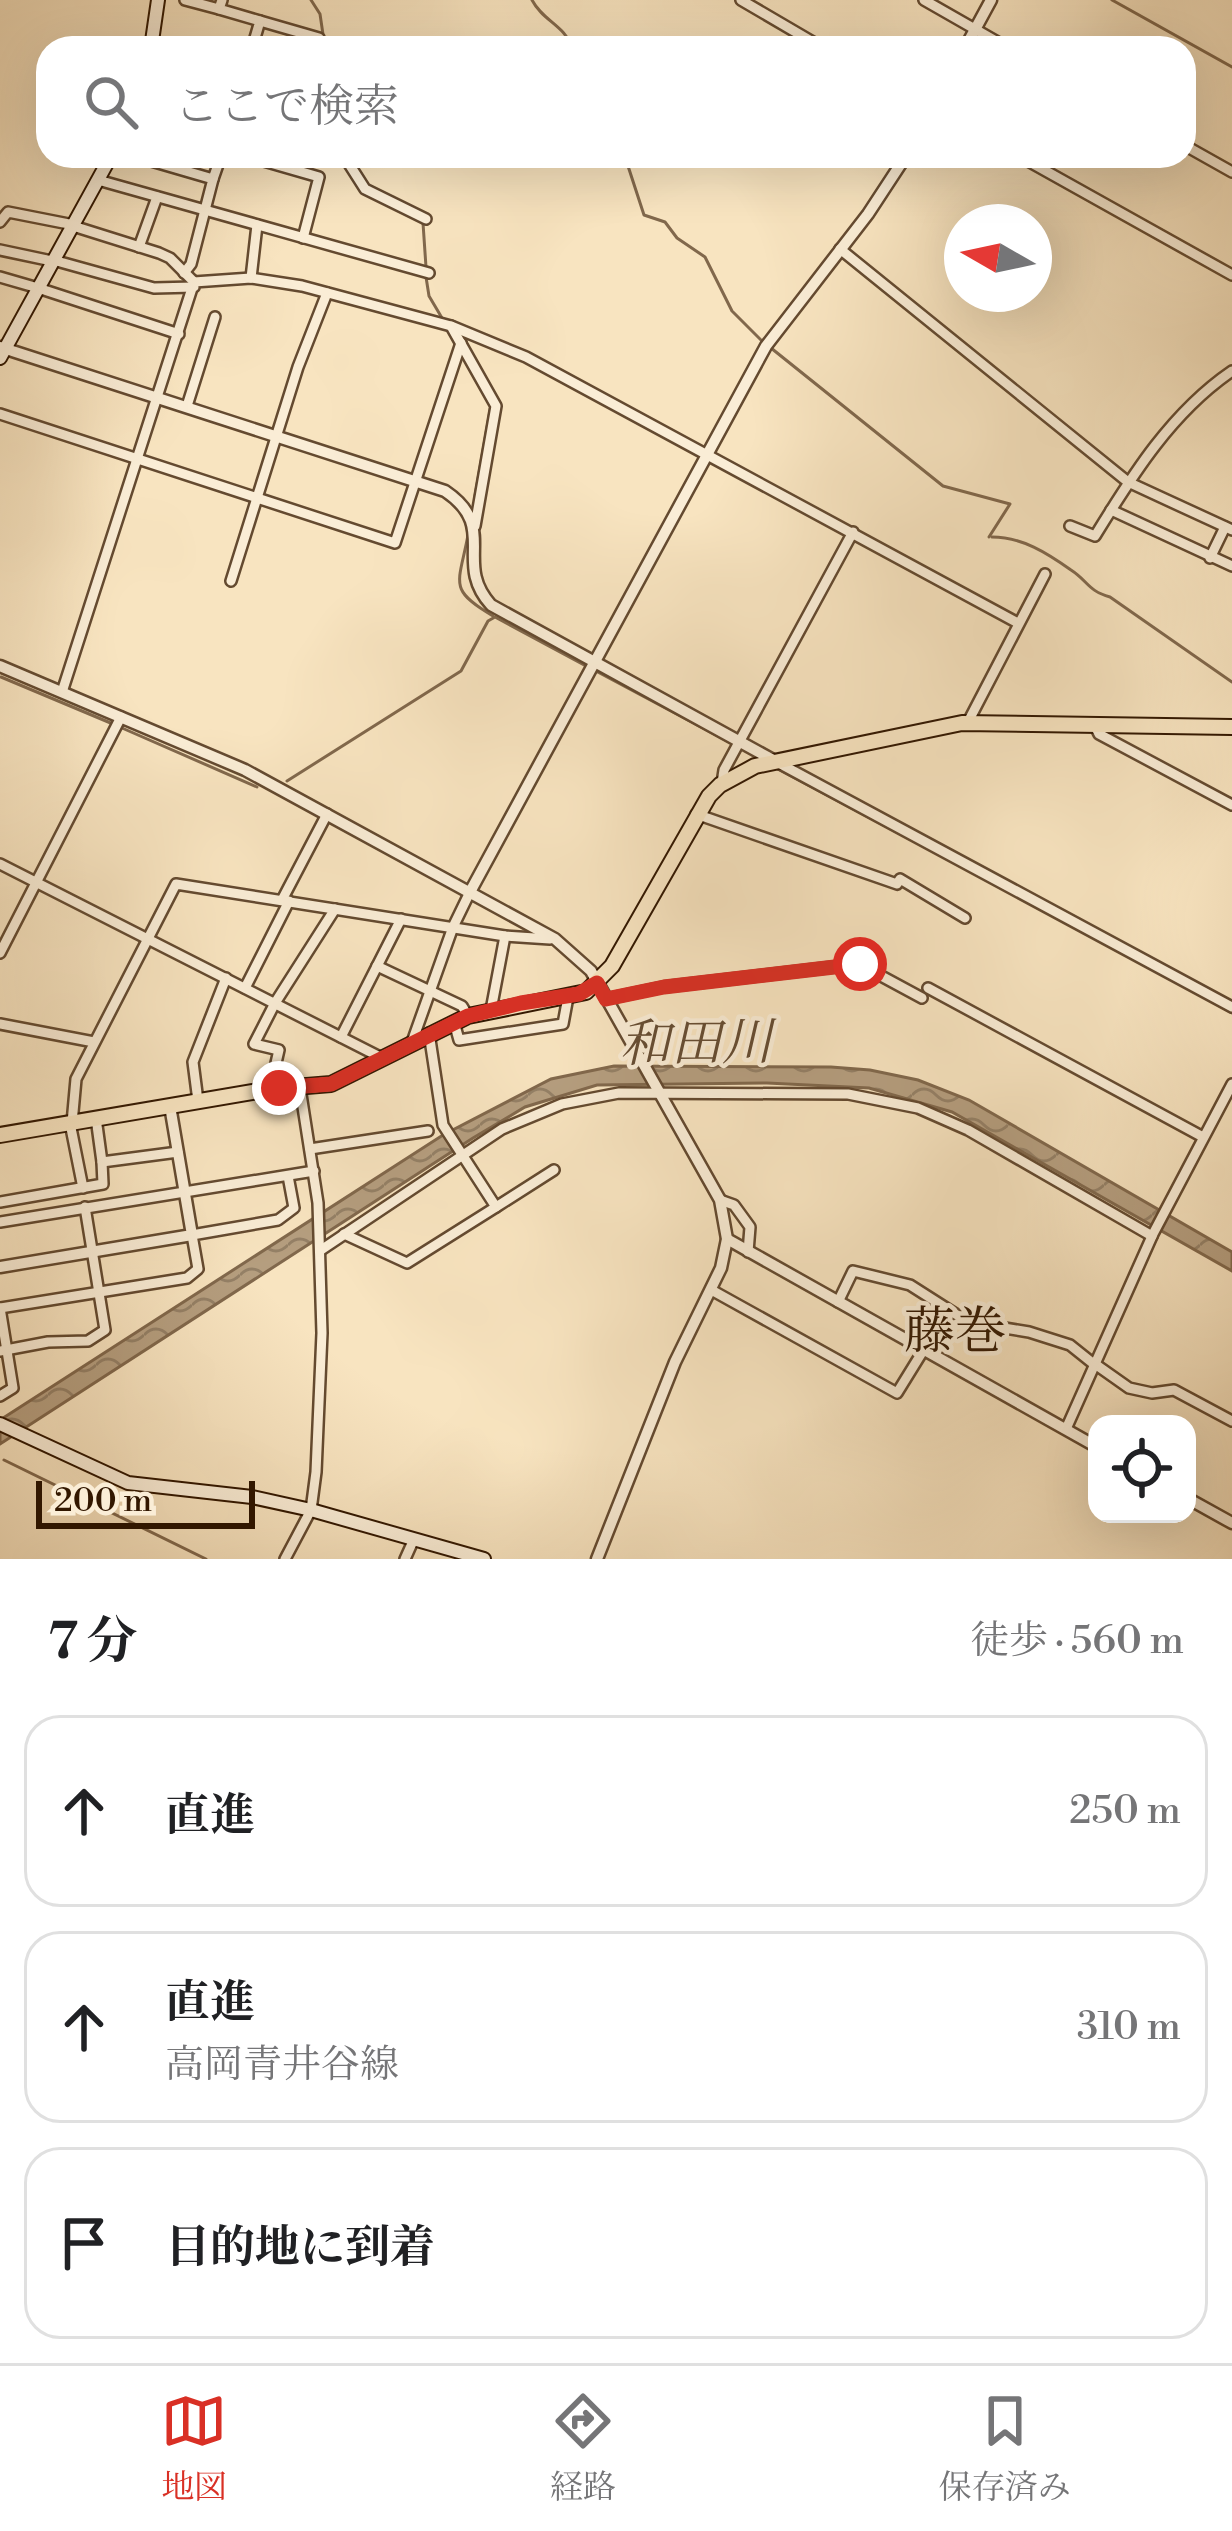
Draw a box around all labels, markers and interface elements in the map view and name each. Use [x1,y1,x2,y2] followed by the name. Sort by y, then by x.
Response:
[36,36,1196,168] search box
[78,69,144,135] icon: search
[174,79,399,136] text: ここで検索
[944,204,1052,312] north arrow
[833,937,887,991] route start
[619,1012,778,1078] water label: 和田川
[252,1061,306,1115] route end
[904,1301,1006,1365] district label: 藤巻
[1088,1415,1196,1523] map controls
[1088,1415,1196,1523] button: locate
[36,1475,255,1528] scale bar
[54,1481,152,1522] text: 200 m
[48,1611,137,1675] text: 7 分
[970,1617,1184,1666] text: 徒歩 · 560 m
[51,1778,117,1844] icon: ahead
[1069,1787,1181,1836] text: 250 m
[165,1788,255,1845] text: 直進
[165,1975,255,2032] text: 直進
[51,1994,117,2060] icon: ahead
[1077,2003,1181,2052] text: 310 m
[165,2041,399,2090] text: 高岡青井谷線
[51,2210,117,2276] icon: arrive
[165,2220,435,2277] text: 目的地に到着
[161,2388,227,2509] tab: 地図
[550,2388,616,2509] tab: 経路
[939,2388,1071,2509] tab: 保存済み

